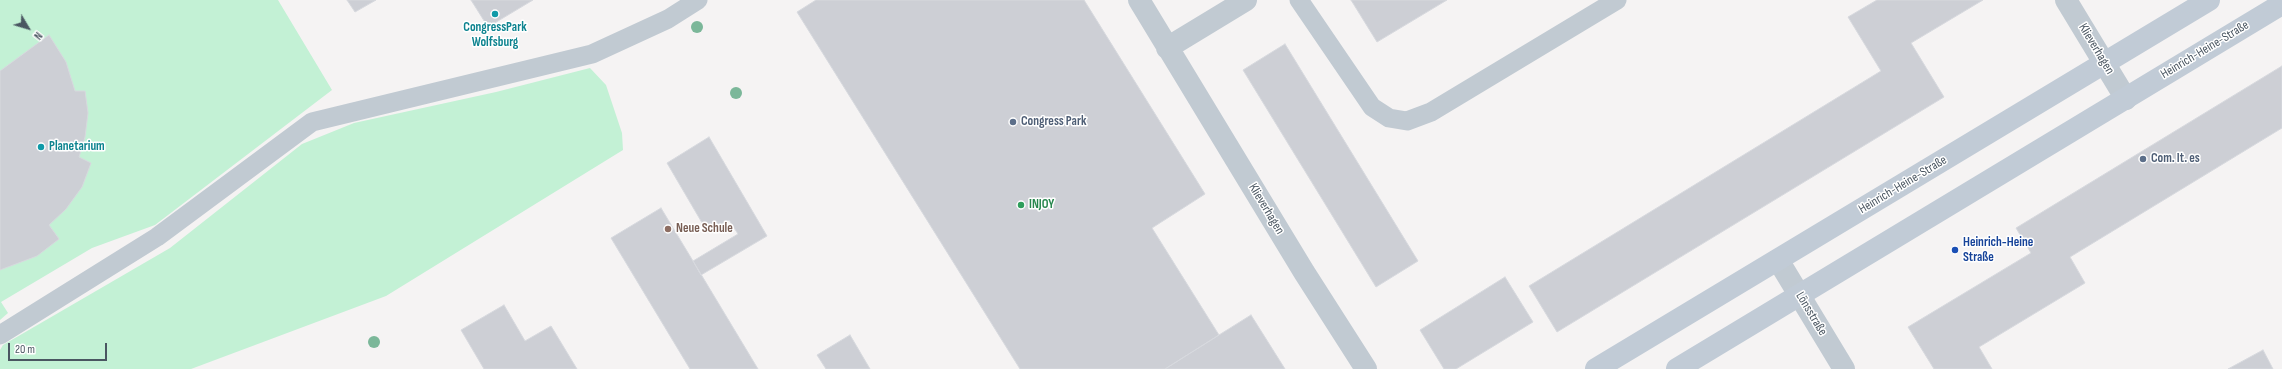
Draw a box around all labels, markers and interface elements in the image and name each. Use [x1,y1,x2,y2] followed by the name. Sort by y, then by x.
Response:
[8,8,48,48] north arrow
[490,9,500,19] marker: CongressPark Wolfsburg
[2158,18,2252,82] street label: Heinrich-Heine-Straße
[463,20,527,51] place label: CongressPark Wolfsburg
[2075,21,2117,77] street label: Klieverhagen
[31,29,45,42] text: N
[1021,114,1086,130] place label: Congress Park
[1008,117,1018,127] marker: Congress Park
[49,139,105,155] place label: Planetarium
[36,142,46,152] marker: Planetarium
[2151,151,2200,167] place label: Com. It. es
[1856,153,1950,217] street label: Heinrich-Heine-Straße
[2138,154,2148,164] marker: Com. It. es
[1245,181,1287,237] street label: Klieverhagen
[1029,197,1054,213] place label: INJOY
[1016,200,1026,210] marker: INJOY
[676,221,733,237] place label: Neue Schule
[663,224,673,234] marker: Neue Schule
[1963,235,2033,266] place label: Heinrich-Heine Straße
[1950,245,1960,255] marker: Heinrich-Heine Straße
[1792,289,1830,339] street label: Lönsstraße
[10,335,109,361] scale bar
[15,342,35,357] text: 20 m

